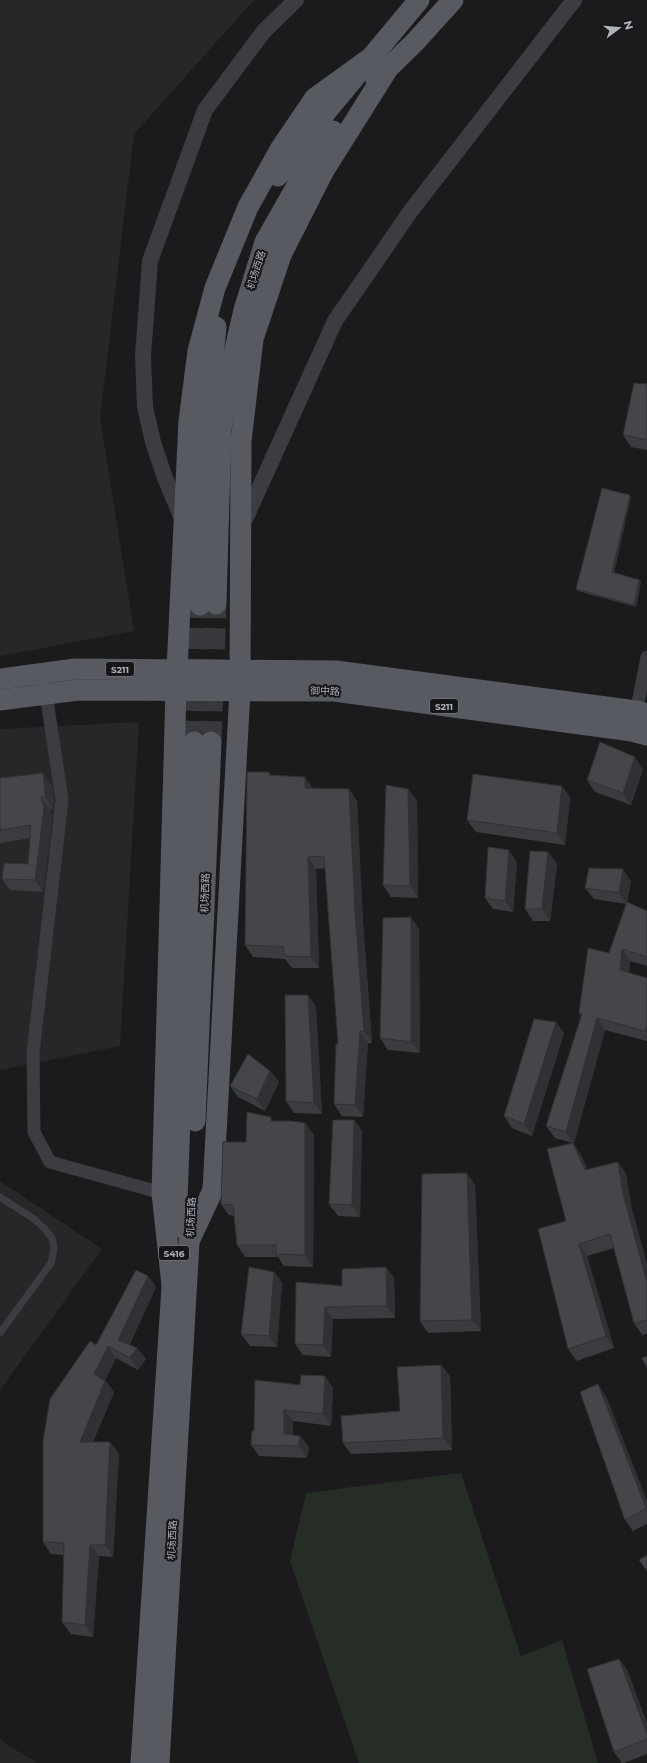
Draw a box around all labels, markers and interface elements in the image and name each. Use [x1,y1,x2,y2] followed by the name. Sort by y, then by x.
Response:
[599,8,639,48] north arrow
[621,19,637,31] text: N
[244,249,268,291] street label: 机场西路
[106,662,134,676] road number: S211
[310,684,340,698] street label: 御中路
[430,699,458,713] road number: S211
[198,873,212,913] street label: 机场西路
[183,1197,199,1237] street label: 机场西路
[159,1246,189,1260] road number: S416
[164,1520,180,1560] street label: 机场西路

